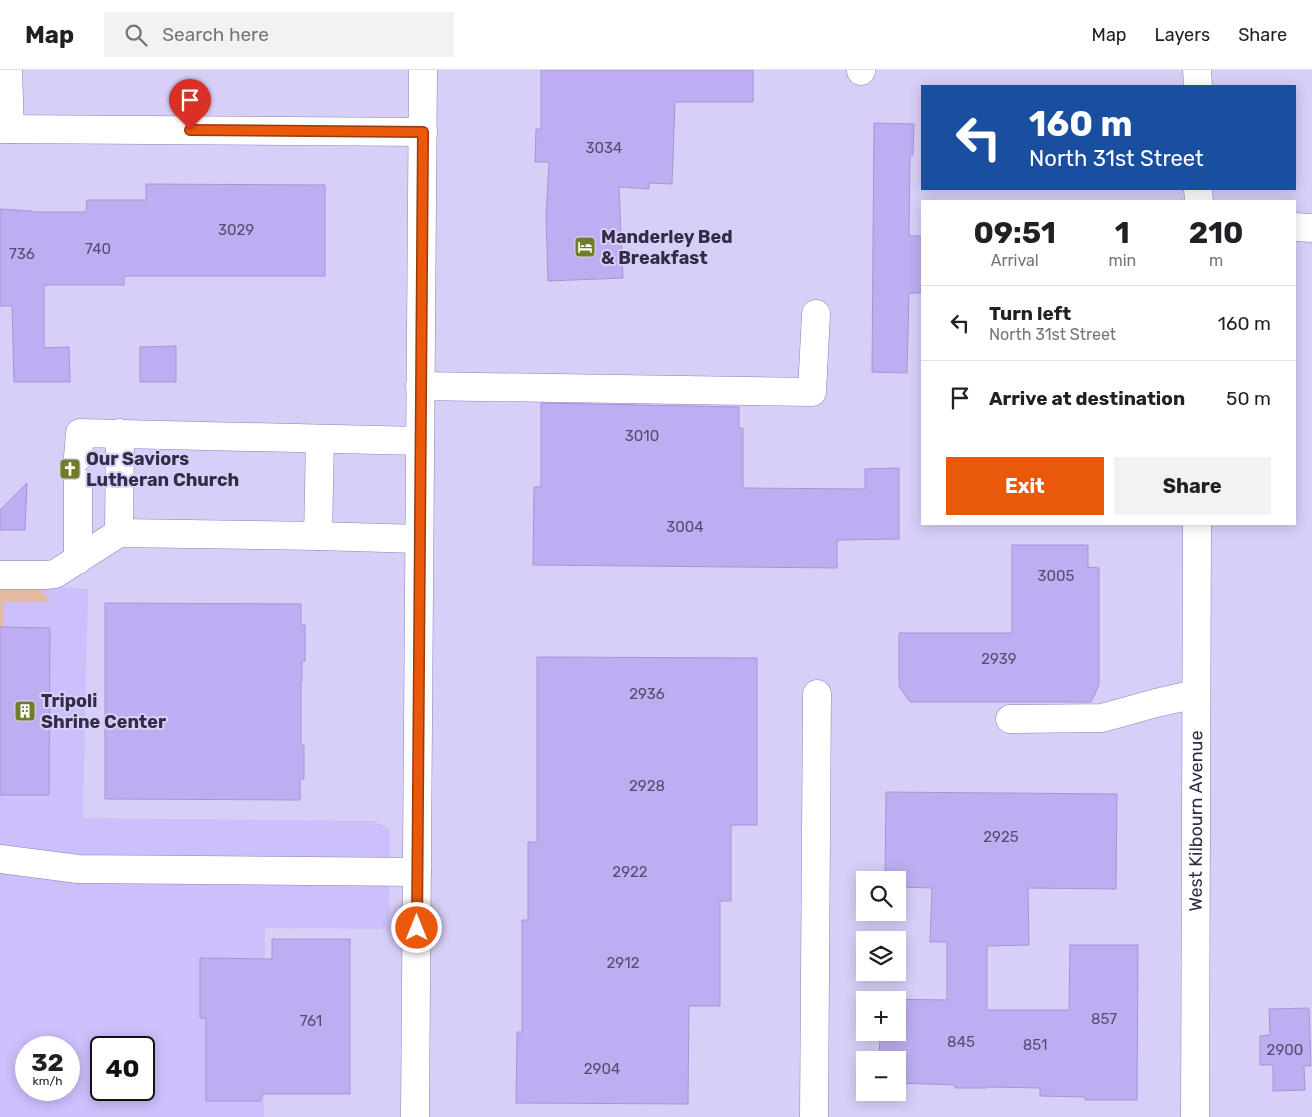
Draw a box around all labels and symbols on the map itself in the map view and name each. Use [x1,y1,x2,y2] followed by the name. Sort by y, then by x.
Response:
[169,79,211,130] pin
[586,139,622,157] house number: 3034
[218,221,254,239] house number: 3029
[601,226,733,269] place label: Manderley Bed & Breakfast
[573,235,597,259] hotel icon: Manderley Bed & Breakfast
[85,240,111,258] house number: 740
[9,245,35,263] house number: 736
[625,427,659,445] house number: 3010
[86,448,239,491] place label: Our Saviors Lutheran Church
[58,457,82,481] church icon: Our Saviors Lutheran Church
[666,518,704,536] house number: 3004
[1038,567,1075,585] house number: 3005
[981,650,1017,668] house number: 2939
[629,685,665,703] house number: 2936
[41,690,166,733] place label: Tripoli Shrine Center
[13,699,37,723] building icon: Tripoli Shrine Center
[1185,730,1207,912] street label: West Kilbourn Avenue
[629,777,665,795] house number: 2928
[983,828,1019,846] house number: 2925
[612,863,648,881] house number: 2922
[390,901,442,953] position arrow
[607,954,640,972] house number: 2912
[1091,1010,1117,1028] house number: 857
[300,1012,322,1030] house number: 761
[947,1033,975,1051] house number: 845
[90,1036,155,1101] speed limit sign: 40
[1023,1036,1047,1054] house number: 851
[1267,1041,1303,1059] house number: 2900
[584,1060,620,1078] house number: 2904

